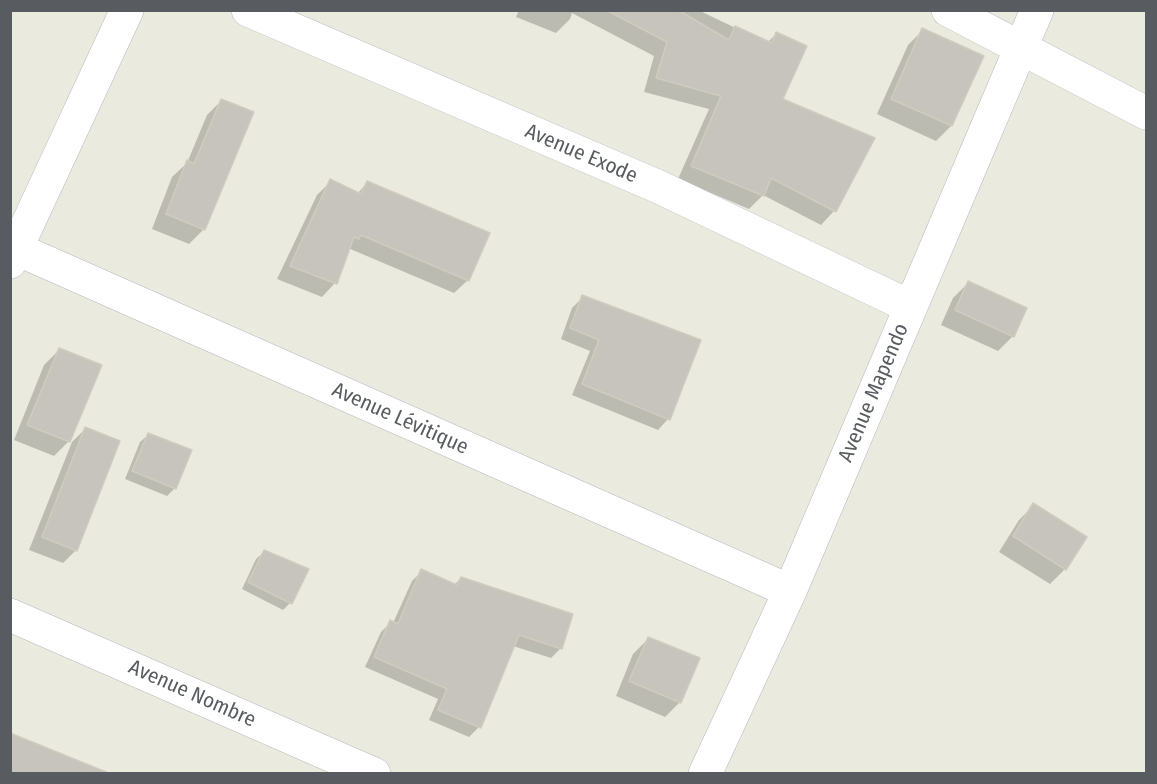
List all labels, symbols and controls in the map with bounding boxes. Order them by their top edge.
street label: Avenue Exode [521,119,641,189]
street label: Avenue Mapendo [833,320,915,466]
street label: Avenue Lévitique [328,378,472,460]
street label: Avenue Nombre [125,655,259,733]

